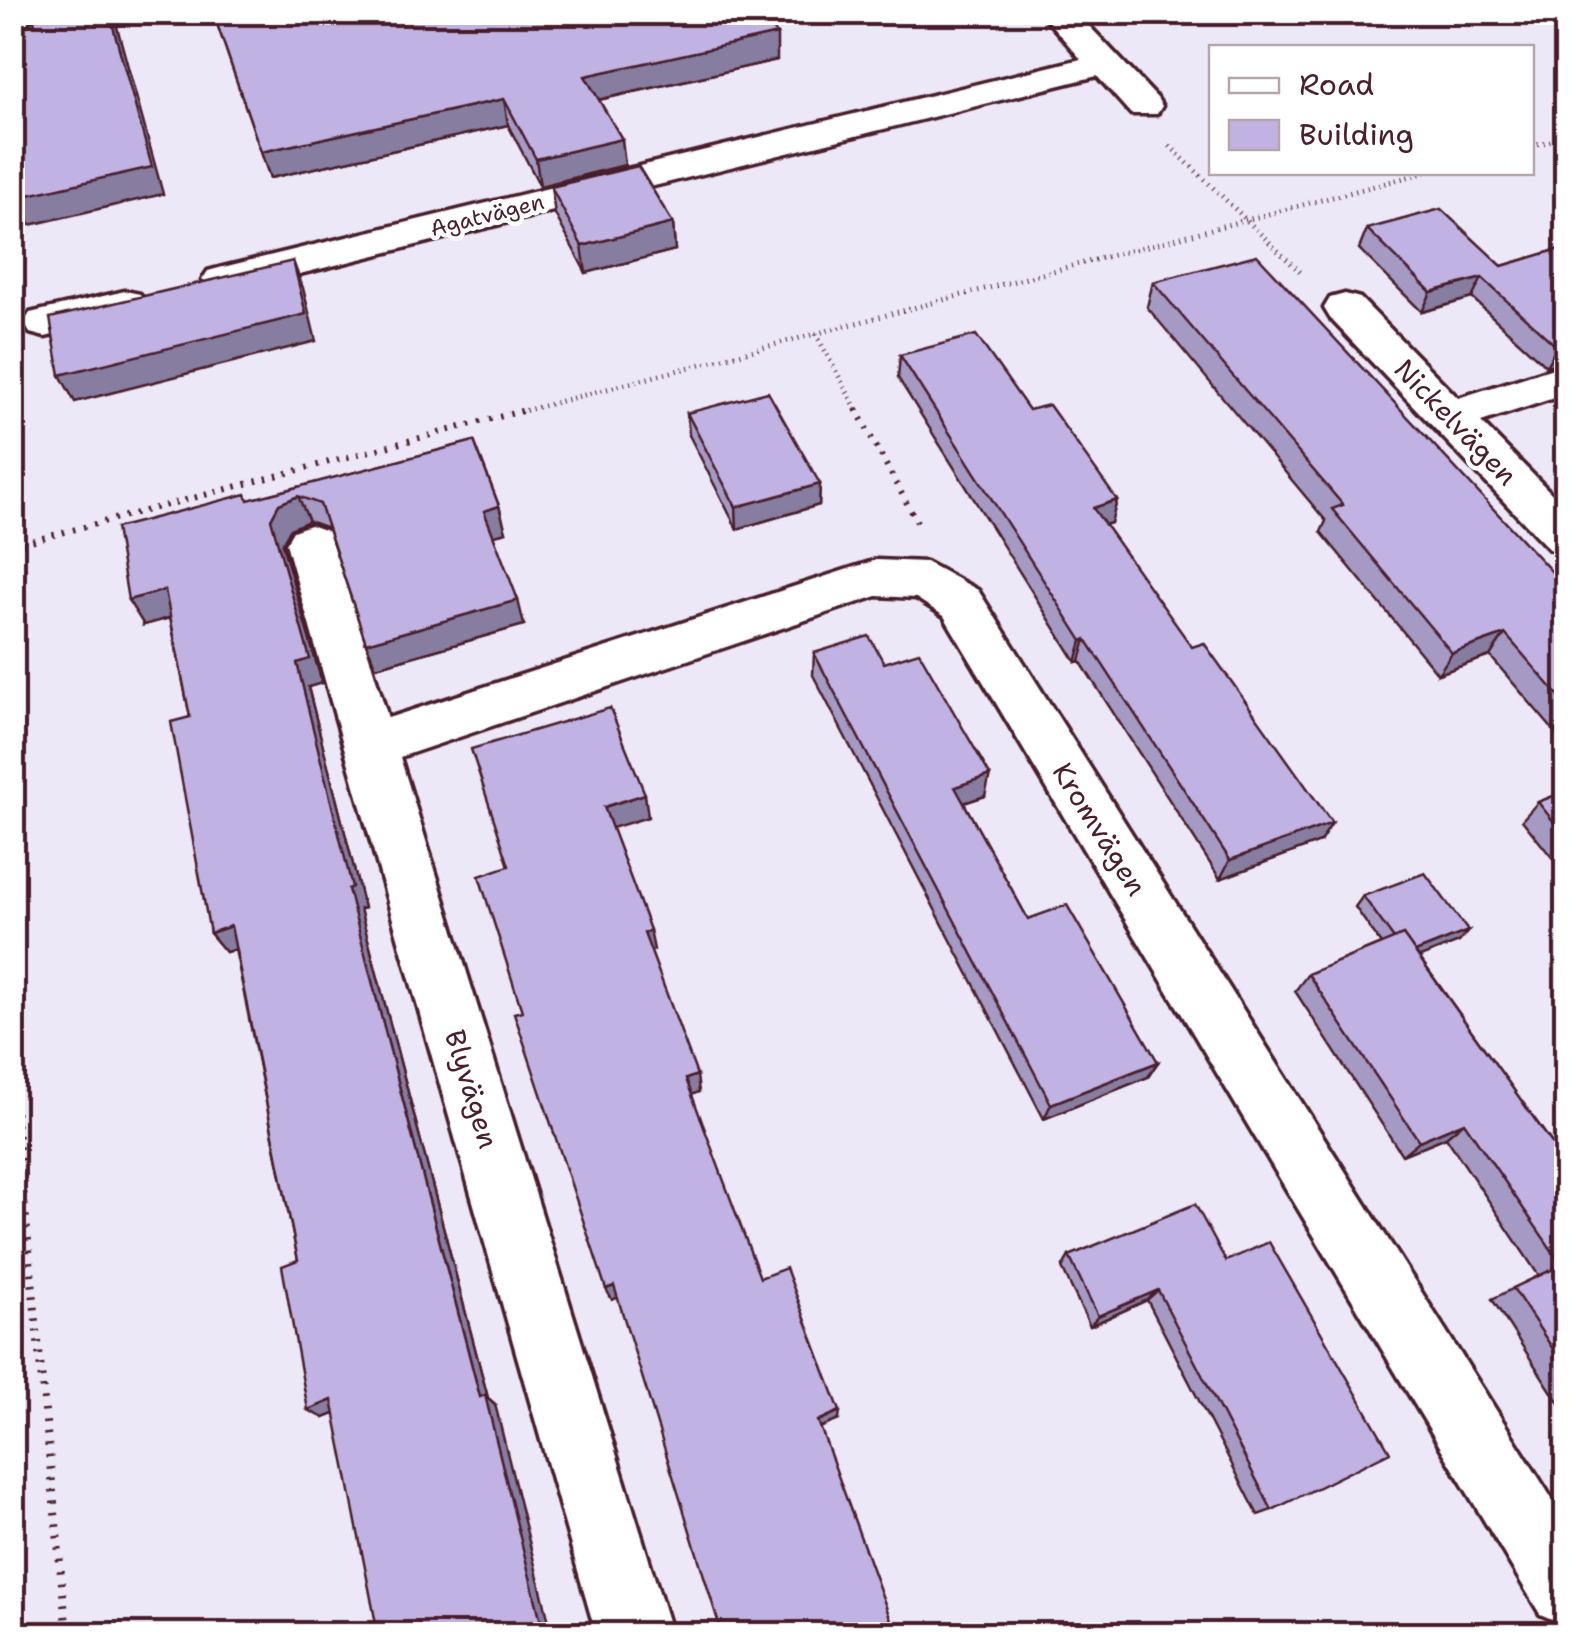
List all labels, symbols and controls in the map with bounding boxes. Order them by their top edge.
legend [1209,45,1534,175]
text: Road [1299,64,1374,105]
text: Building [1299,114,1414,155]
street label: Agatvägen [427,187,547,243]
street label: Nickelvägen [1386,350,1526,494]
street label: Kromvägen [1044,755,1156,903]
street label: Blyvägen [436,1025,508,1153]

